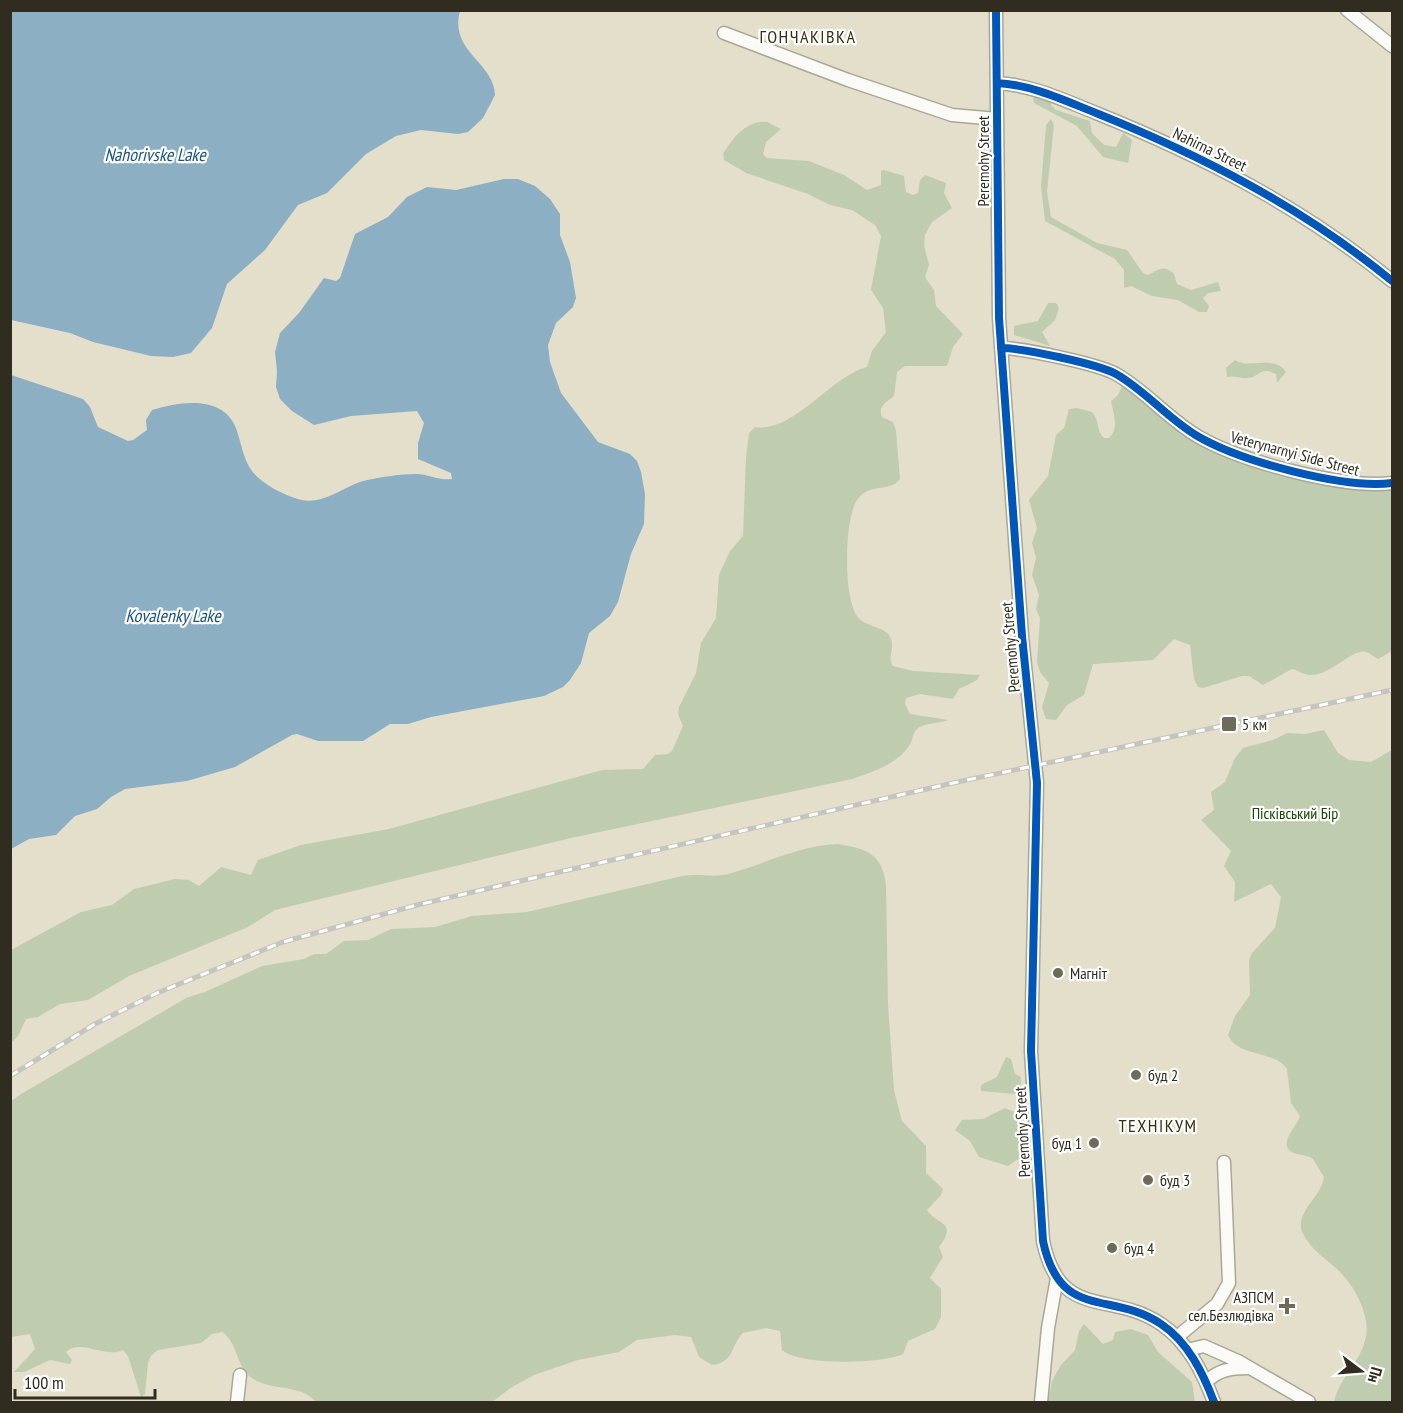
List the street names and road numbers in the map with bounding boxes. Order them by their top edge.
street label: Peremohy Street [973,115,993,206]
street label: Nahirna Street [1170,123,1251,176]
street label: Veterynarnyi Side Street [1227,426,1362,480]
street label: Peremohy Street [996,600,1024,693]
street label: Peremohy Street [1010,1086,1034,1178]

